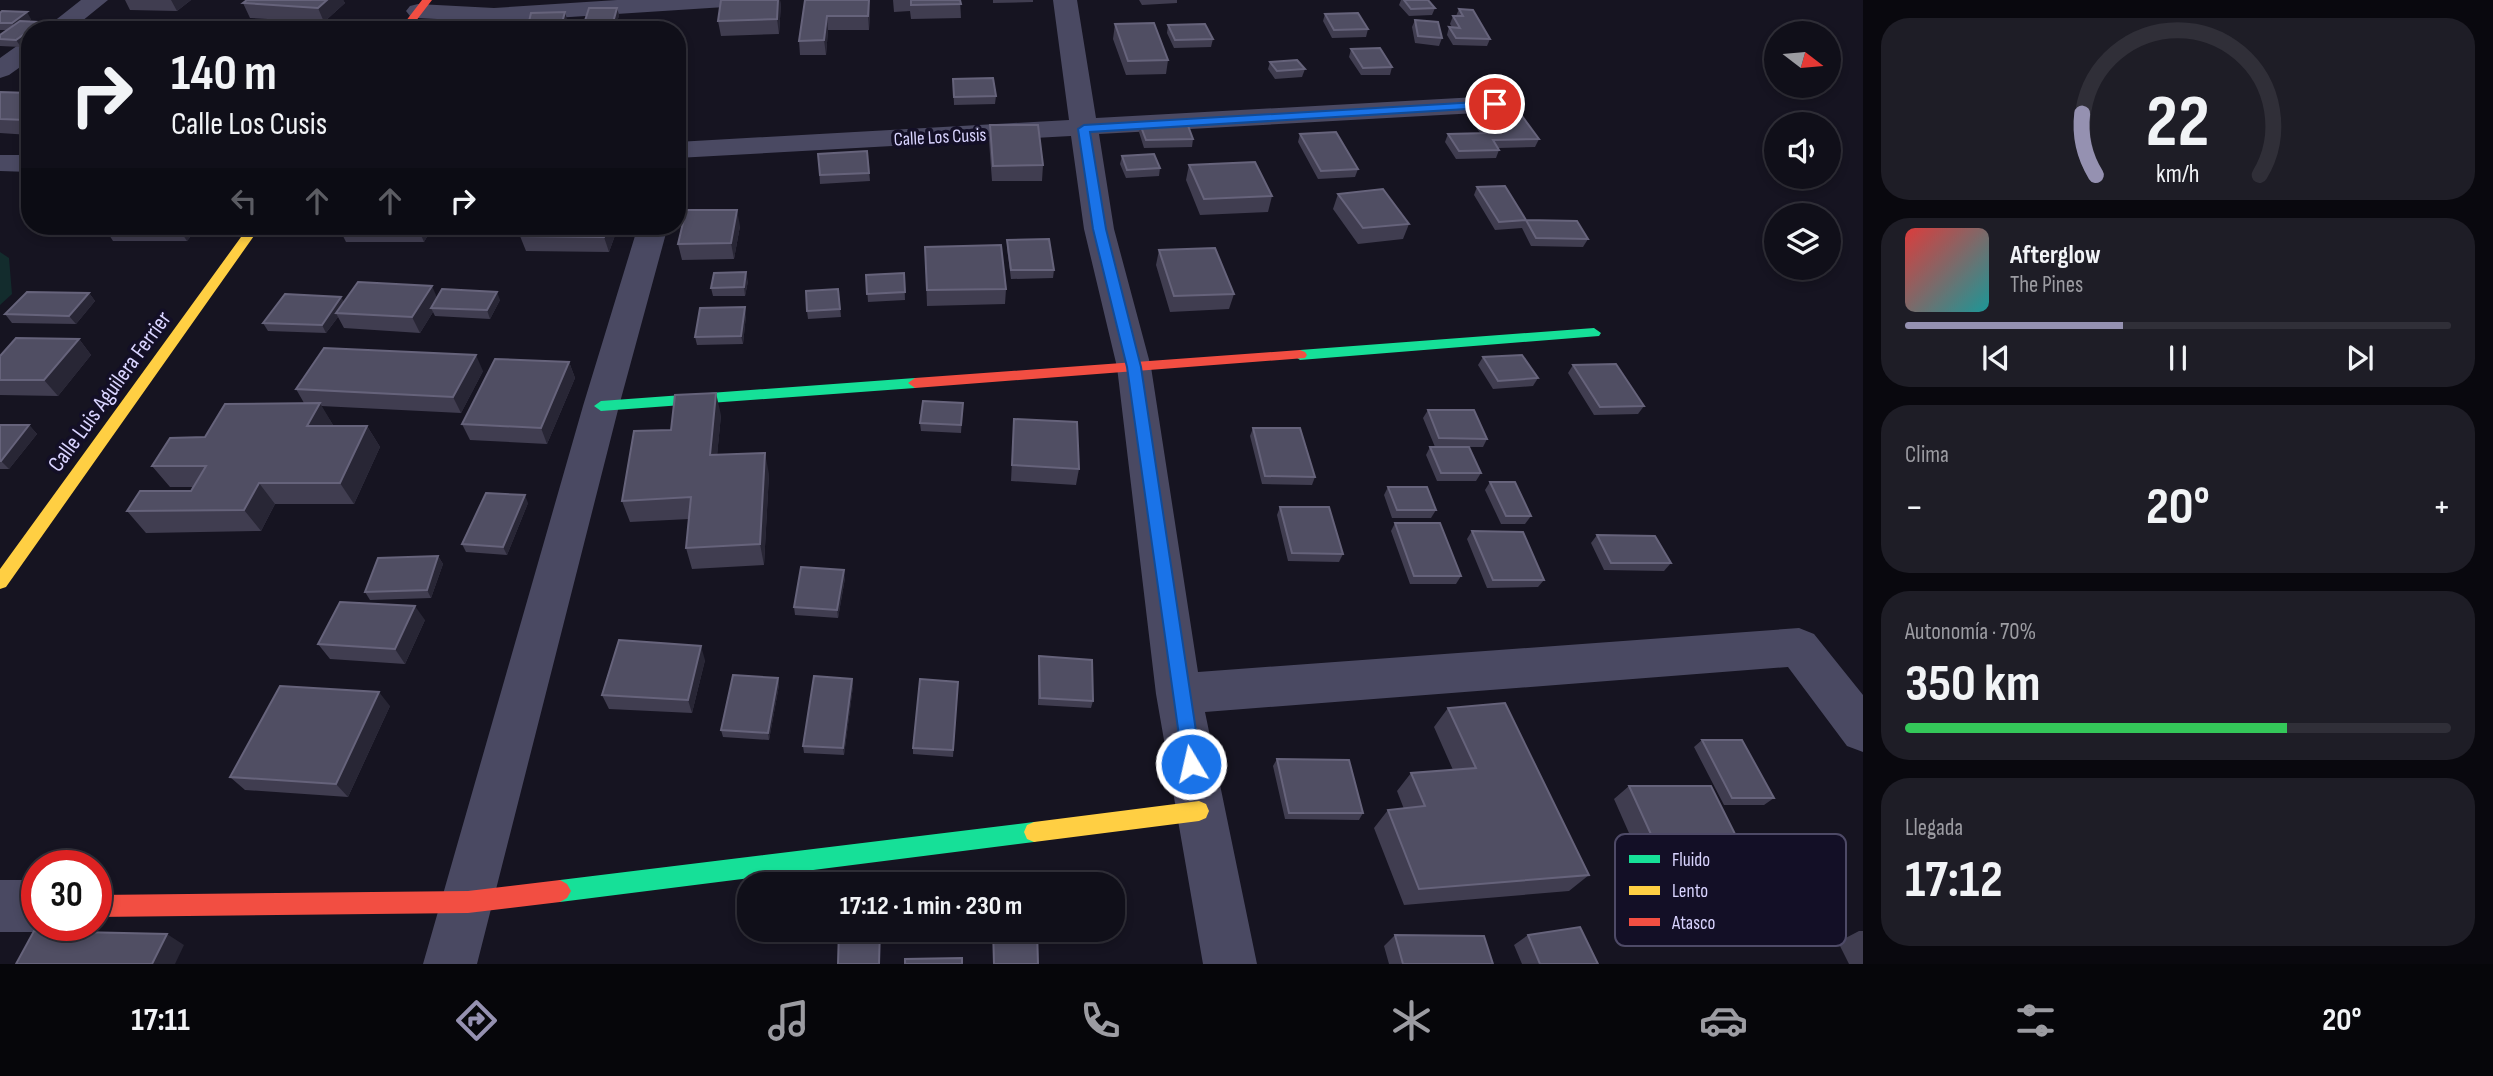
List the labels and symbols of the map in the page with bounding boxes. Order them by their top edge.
north arrow [1764,21,1841,98]
pin [1465,74,1525,134]
street label: Calle Los Cusis [893,124,987,151]
street label: Calle Luis Aguilera Ferrier [42,305,178,477]
position arrow [1154,727,1228,801]
legend [1615,834,1846,946]
text: Fluido [1672,849,1710,872]
speed limit sign: 30 [21,850,112,941]
text: Lento [1672,880,1708,903]
text: Atasco [1671,912,1715,935]

